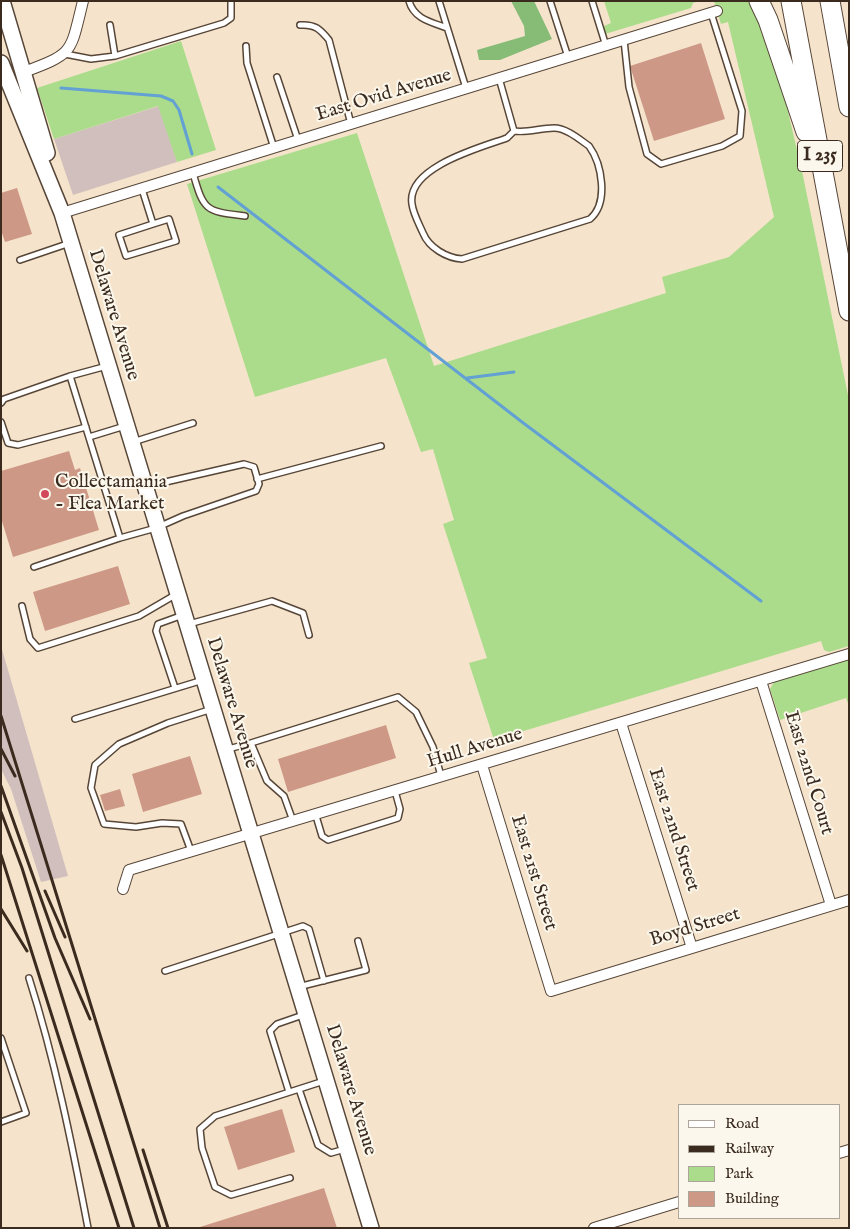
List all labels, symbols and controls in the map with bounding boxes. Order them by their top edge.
street label: East Ovid Avenue [314,65,454,127]
road number: I 235 [798,140,842,172]
street label: Delaware Avenue [82,247,144,383]
place label: Collectamania - Flea Market [55,472,167,516]
marker: Collectamania - Flea Market [39,488,51,500]
street label: Delaware Avenue [200,635,262,771]
street label: East 22nd Court [778,708,838,838]
street label: Hull Avenue [425,724,525,774]
street label: East 22nd Street [642,766,704,894]
street label: East 21st Street [505,813,561,933]
street label: Boyd Street [647,903,743,953]
street label: Delaware Avenue [319,1022,381,1158]
legend [678,1104,840,1219]
text: Road [725,1114,759,1133]
text: Railway [725,1139,774,1158]
text: Park [725,1164,754,1183]
text: Building [725,1189,779,1208]

